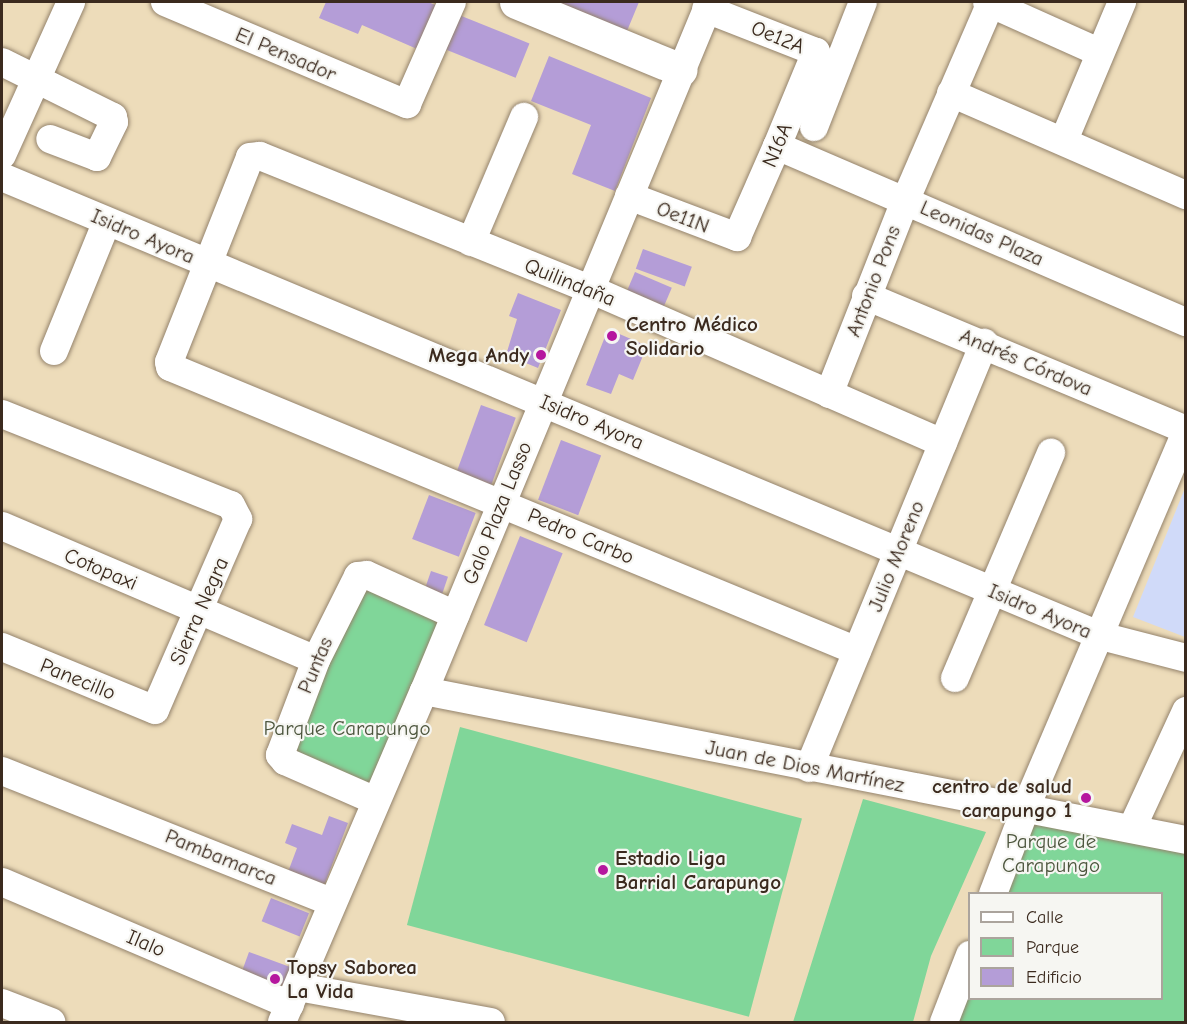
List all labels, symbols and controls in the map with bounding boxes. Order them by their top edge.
street label: Oe12A [748,15,808,59]
street label: El Pensador [232,21,340,87]
street label: N16A [756,119,798,171]
street label: Oe11N [653,195,713,239]
street label: Leonidas Plaza [916,195,1048,271]
street label: Isidro Ayora [87,203,199,269]
street label: Antonio Pons [840,222,906,340]
street label: Quilindaña [521,252,619,312]
place label: Centro Médico Solidario [626,311,758,361]
street label: Andrés Córdova [956,323,1096,401]
marker: Centro Médico Solidario [603,327,621,345]
place label: Mega Andy [429,342,529,368]
marker: Mega Andy [534,348,548,362]
street label: Isidro Ayora [536,389,648,455]
street label: Galo Plaza Lasso [457,438,537,588]
street label: Julio Moreno [862,497,930,615]
street label: Pedro Carbo [524,502,638,570]
street label: Cotopaxi [61,542,141,596]
street label: Sierra Negra [164,553,234,669]
street label: Isidro Ayora [984,578,1096,644]
street label: Puntas [292,633,338,697]
street label: Panecillo [37,653,119,705]
park label: Parque Carapungo [263,715,431,741]
street label: Juan de Dios Martínez [703,734,907,798]
place label: centro de salud carapungo 1 [932,773,1072,823]
marker: centro de salud carapungo 1 [1077,789,1095,807]
street label: Pambamarca [162,823,280,891]
park label: Parque de Carapungo [1002,828,1100,878]
place label: Estadio Liga Barrial Carapungo [615,845,781,895]
marker: Estadio Liga Barrial Carapungo [596,863,610,877]
legend [968,892,1163,1000]
text: Calle [1026,907,1063,928]
street label: Ilalo [123,924,169,962]
text: Parque [1026,937,1079,958]
place label: Topsy Saborea La Vida [287,954,417,1004]
text: Edificio [1026,967,1082,988]
marker: Topsy Saborea La Vida [268,972,282,986]

